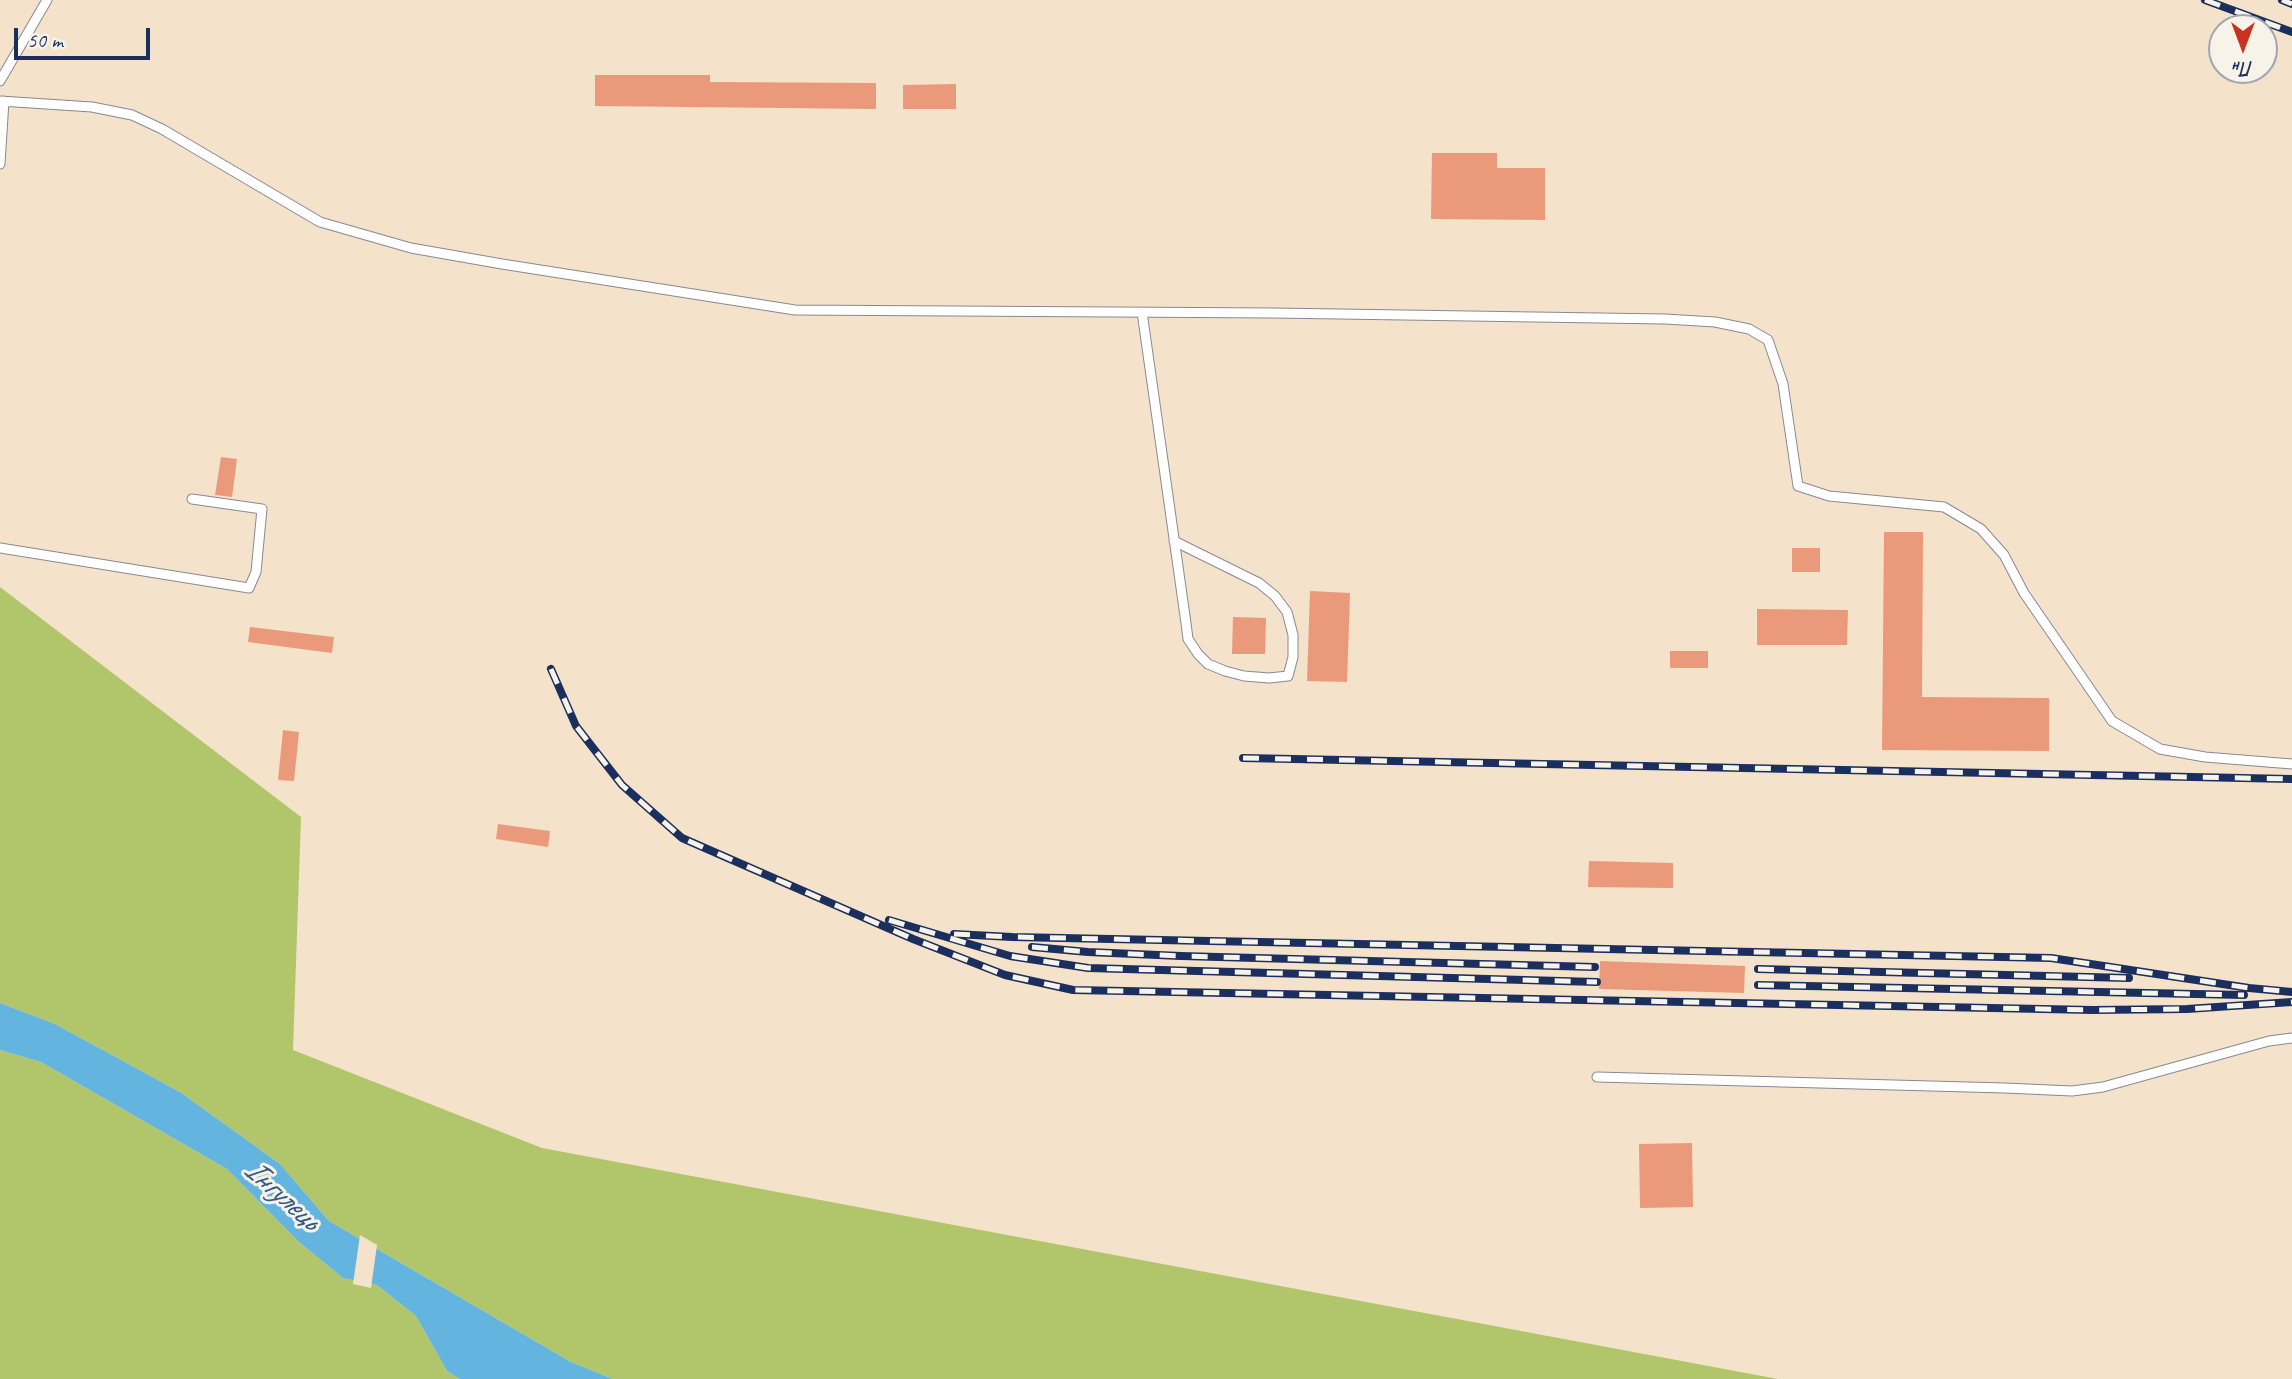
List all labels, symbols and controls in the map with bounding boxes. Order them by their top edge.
scale bar [18,14,154,58]
north arrow [2208,14,2278,84]
text: 50 m [27,27,63,53]
text: Пн [2233,56,2253,80]
water label: Інгулець [235,1151,327,1239]

